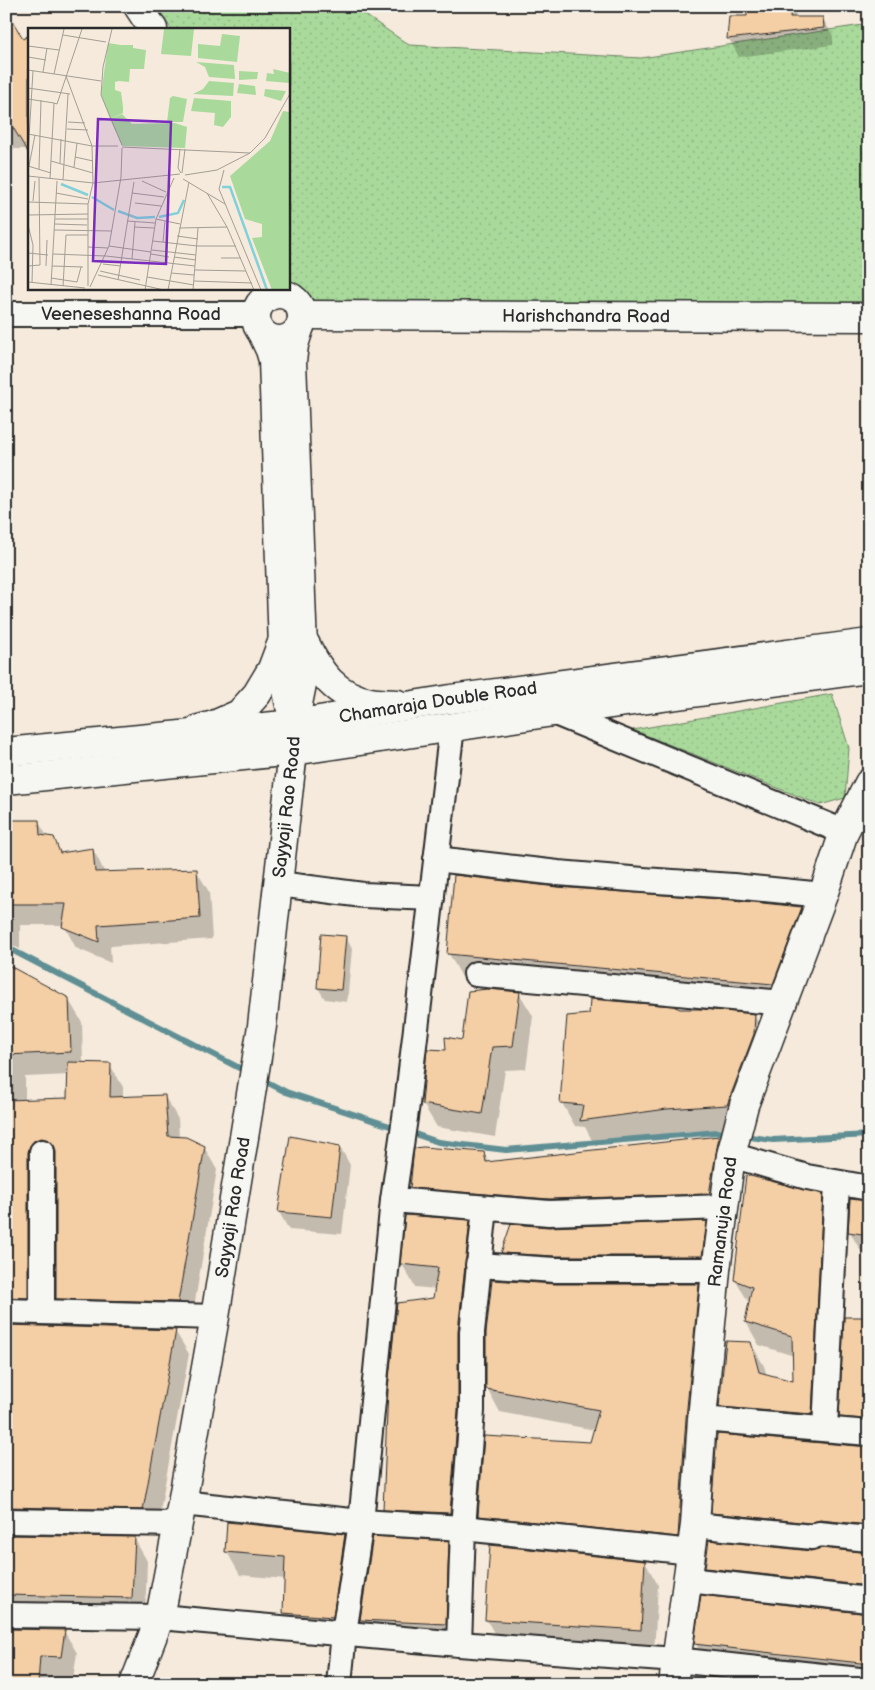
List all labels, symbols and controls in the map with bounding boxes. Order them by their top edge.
inset map [28,28,290,290]
street label: Veeneseshanna Road [41,304,221,325]
street label: Harishchandra Road [502,306,670,327]
street label: Chamaraja Double Road [338,678,538,728]
street label: Sayyaji Rao Road [269,736,305,879]
street label: Sayyaji Rao Road [212,1136,255,1279]
street label: Ramanuja Road [704,1155,742,1288]

